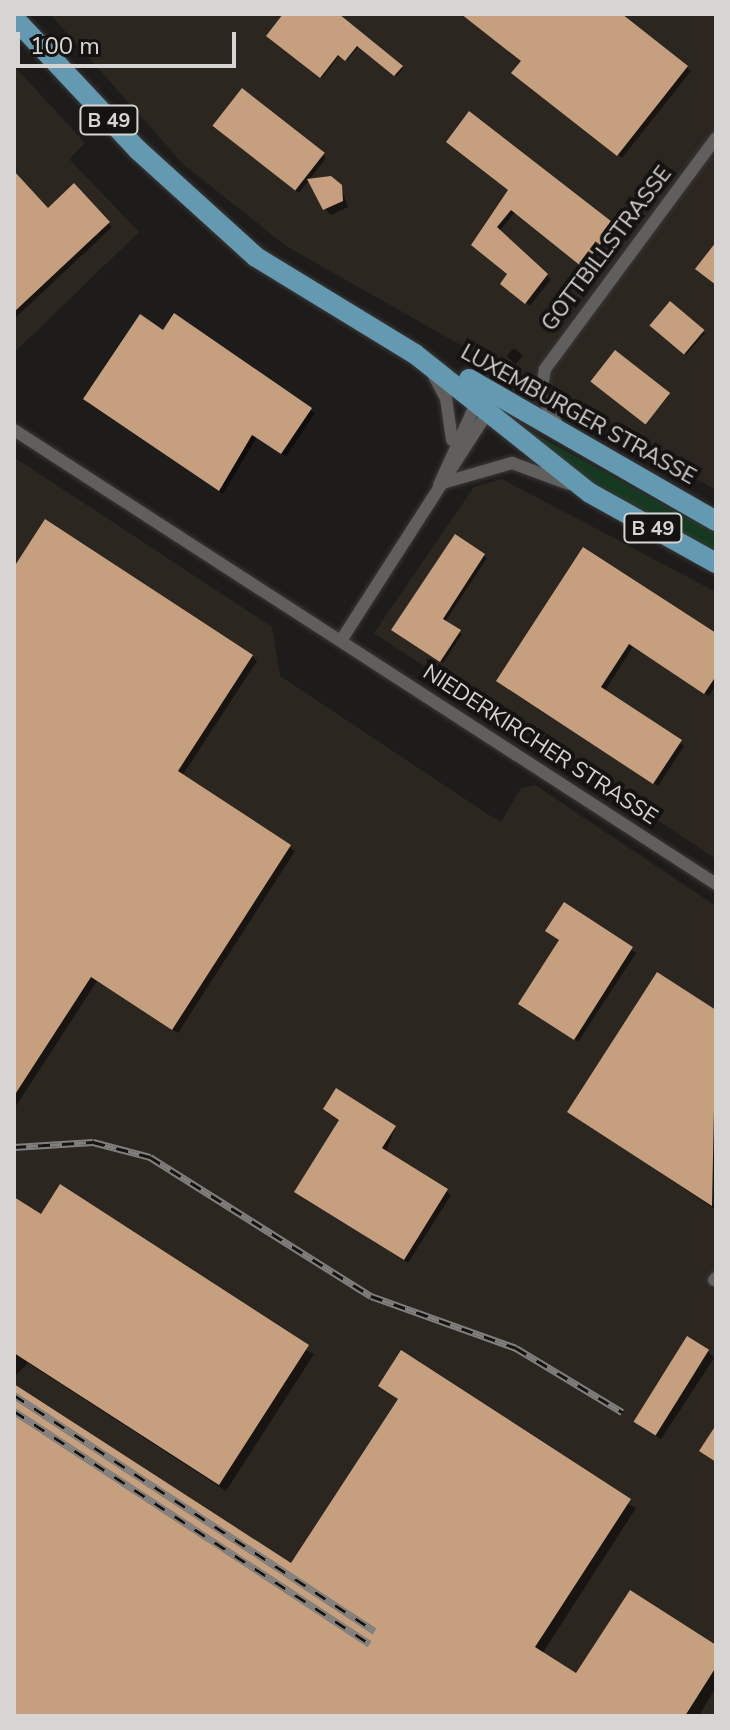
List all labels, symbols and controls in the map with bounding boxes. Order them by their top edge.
scale bar [20,16,240,66]
text: 100 m [30,30,100,62]
road number: B 49 [79,104,139,136]
street label: GOTTBILLSTRASSE [536,161,678,337]
street label: LUXEMBURGER STRASSE [456,339,700,491]
road number: B 49 [623,512,683,544]
street label: NIEDERKIRCHER STRASSE [418,659,662,831]

